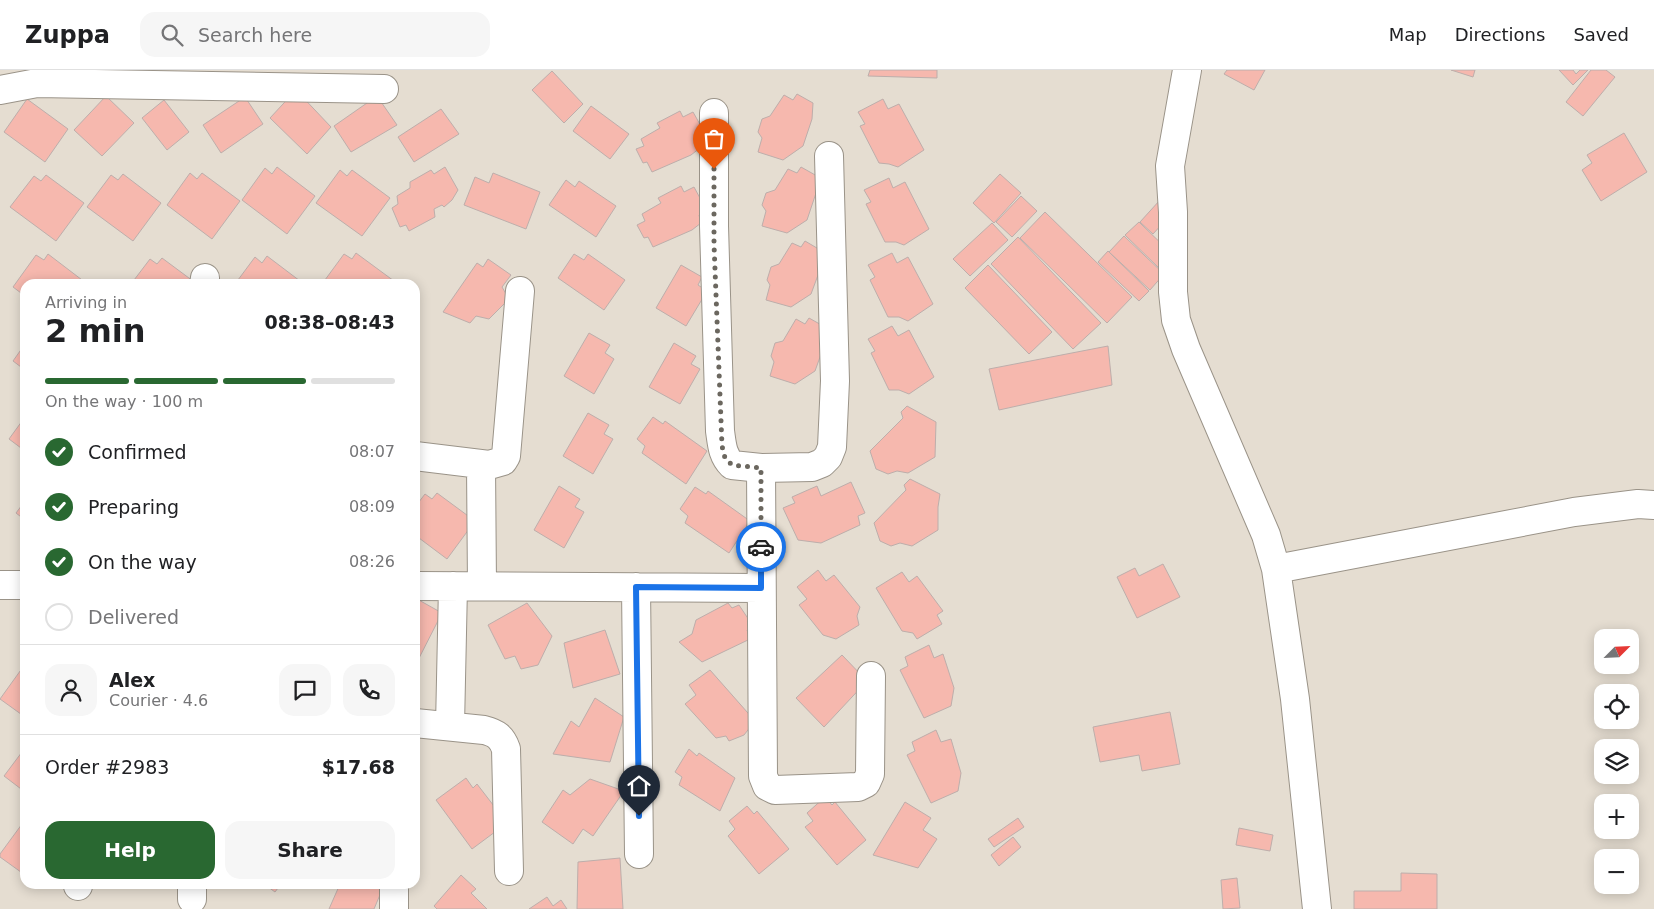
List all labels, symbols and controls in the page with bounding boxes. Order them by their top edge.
search box [140,12,490,57]
text: Zuppa [25,21,110,49]
icon: search [158,21,186,49]
text: Search here [198,24,312,46]
text: Map [1389,24,1427,45]
text: Directions [1455,24,1545,45]
text: Saved [1573,24,1629,45]
pin [693,118,735,169]
icon: bag [700,125,728,153]
text: Arriving in [45,293,127,312]
text: 08:38–08:43 [265,311,395,333]
text: 2 min [45,312,146,350]
text: On the way · 100 m [45,392,203,411]
icon: check [45,438,73,466]
text: Confirmed [88,441,187,463]
text: 08:07 [349,442,395,461]
icon: check [45,493,73,521]
text: Preparing [88,496,179,518]
text: 08:09 [349,497,395,516]
courier [736,522,786,572]
icon: car [747,533,775,561]
icon: check [45,548,73,576]
text: On the way [88,551,197,573]
text: 08:26 [349,552,395,571]
text: Delivered [88,606,179,628]
north arrow [1594,629,1639,674]
map controls [1594,629,1639,894]
button: person [45,664,97,716]
button: chat [279,664,331,716]
button: phone [343,664,395,716]
text: Alex [109,669,155,691]
button: locate [1594,684,1639,729]
text: Courier · 4.6 [109,691,208,710]
button: layers [1594,739,1639,784]
text: Order #2983 [45,756,169,778]
text: $17.68 [322,756,395,778]
pin [618,765,660,816]
icon: home [625,772,653,800]
button: + [1594,794,1639,839]
button: Help [45,821,215,879]
button: Share [225,821,395,879]
button: − [1594,849,1639,894]

